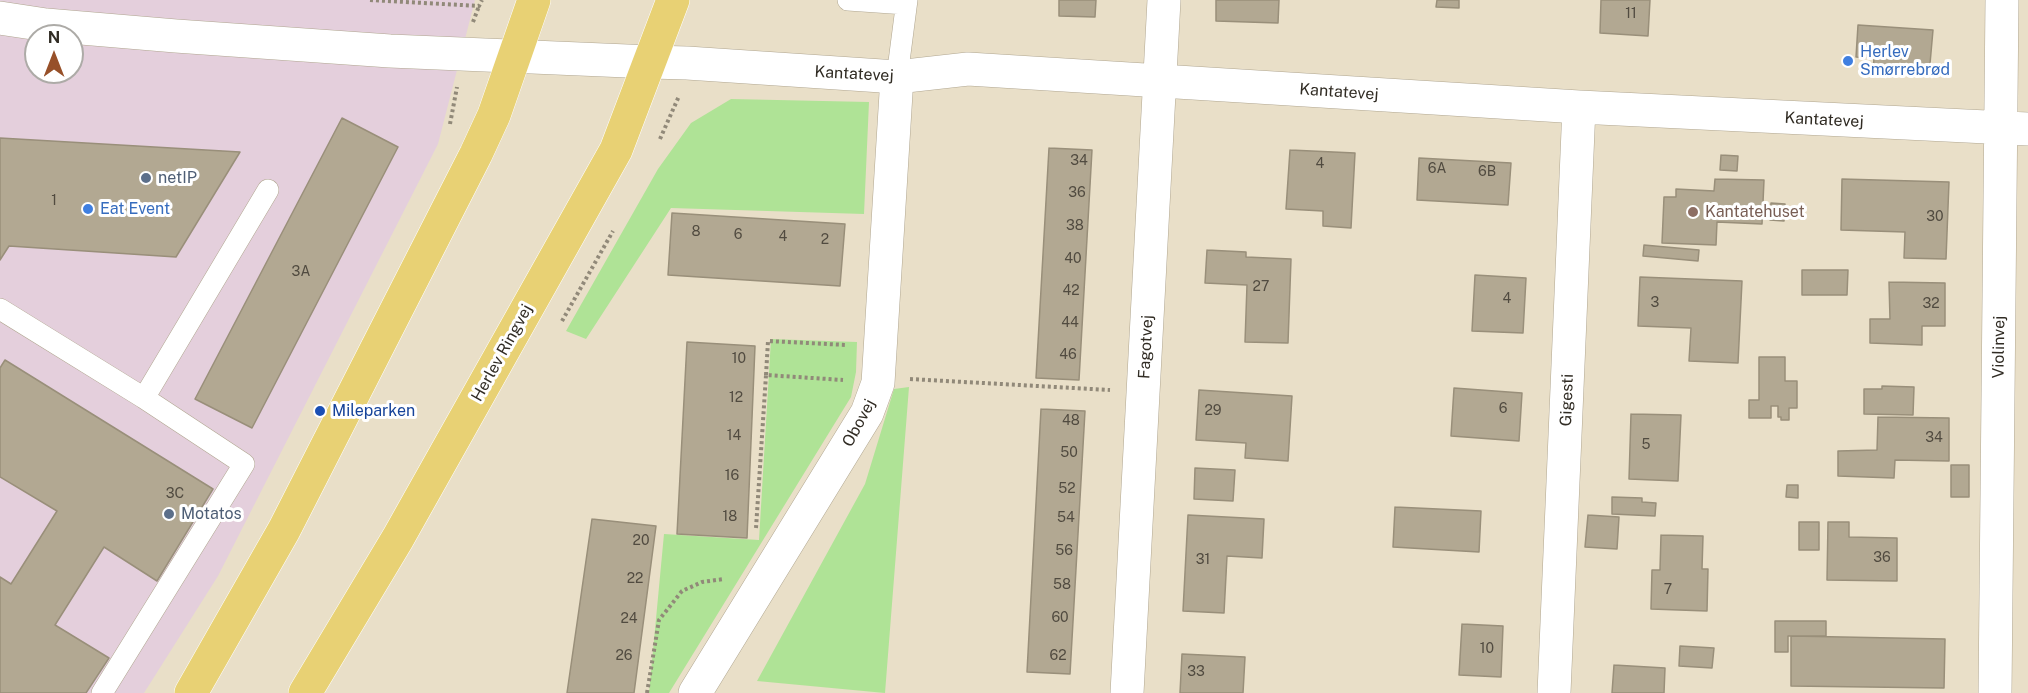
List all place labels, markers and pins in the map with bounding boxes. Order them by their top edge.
place label: Herlev Smørrebrød [1860,42,1950,80]
marker: Herlev Smørrebrød [1841,54,1855,68]
place label: netIP [158,168,197,188]
marker: netIP [139,171,153,185]
place label: Eat Event [100,199,170,219]
marker: Eat Event [81,202,95,216]
place label: Kantatehuset [1705,202,1805,222]
marker: Kantatehuset [1686,205,1700,219]
place label: Mileparken [332,401,415,421]
marker: Mileparken [313,404,327,418]
place label: Motatos [181,504,242,524]
marker: Motatos [162,507,176,521]

